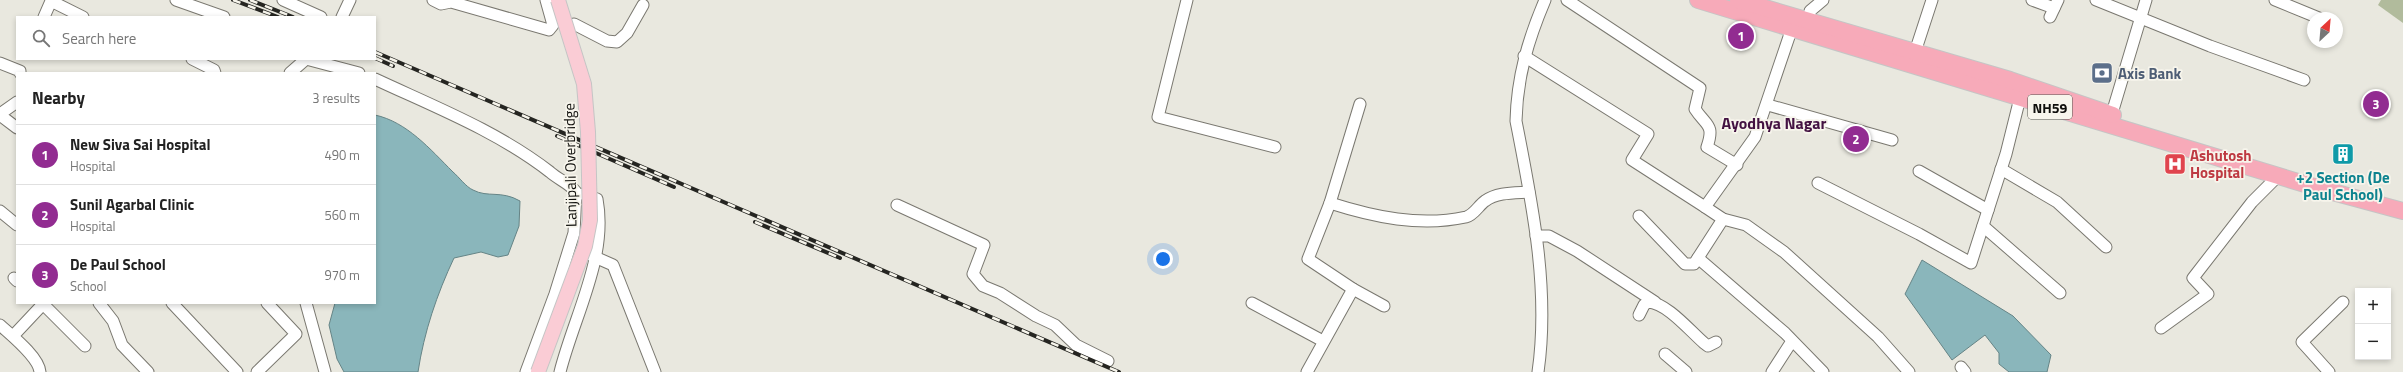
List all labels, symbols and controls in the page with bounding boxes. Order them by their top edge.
north arrow [2307,12,2343,48]
search box [16,16,376,60]
pin: 1 [1728,21,1754,51]
icon: search [30,27,52,49]
text: Search here [62,27,136,50]
bank icon: Axis Bank [2089,60,2115,86]
place label: Axis Bank [2118,62,2181,85]
text: Nearby [32,85,85,111]
text: 3 results [312,88,360,108]
pin: 3 [2363,89,2389,119]
road number: NH59 [2028,95,2072,119]
street label: Lanjipali Overbridge [557,103,583,227]
district label: Ayodhya Nagar [1722,111,1826,135]
pin: 2 [1843,124,1869,154]
text: New Siva Sai Hospital [70,133,211,156]
building icon: +2 Section (De Paul School) [2330,141,2356,167]
place label: Ashutosh Hospital [2190,144,2252,184]
text: 1 [41,145,49,165]
text: 490 m [324,145,360,165]
hospital icon: Ashutosh Hospital [2162,151,2188,177]
text: Hospital [70,156,115,176]
place label: +2 Section (De Paul School) [2296,166,2390,206]
text: Sunil Agarbal Clinic [70,193,194,216]
text: 2 [41,205,49,225]
text: 560 m [324,205,360,225]
text: Hospital [70,216,115,236]
your location [1153,249,1173,269]
text: De Paul School [70,253,166,276]
text: 3 [41,265,49,285]
text: 970 m [324,265,360,285]
text: School [70,276,106,296]
map controls [2355,288,2391,360]
button: + [2355,288,2391,324]
button: − [2355,324,2391,360]

